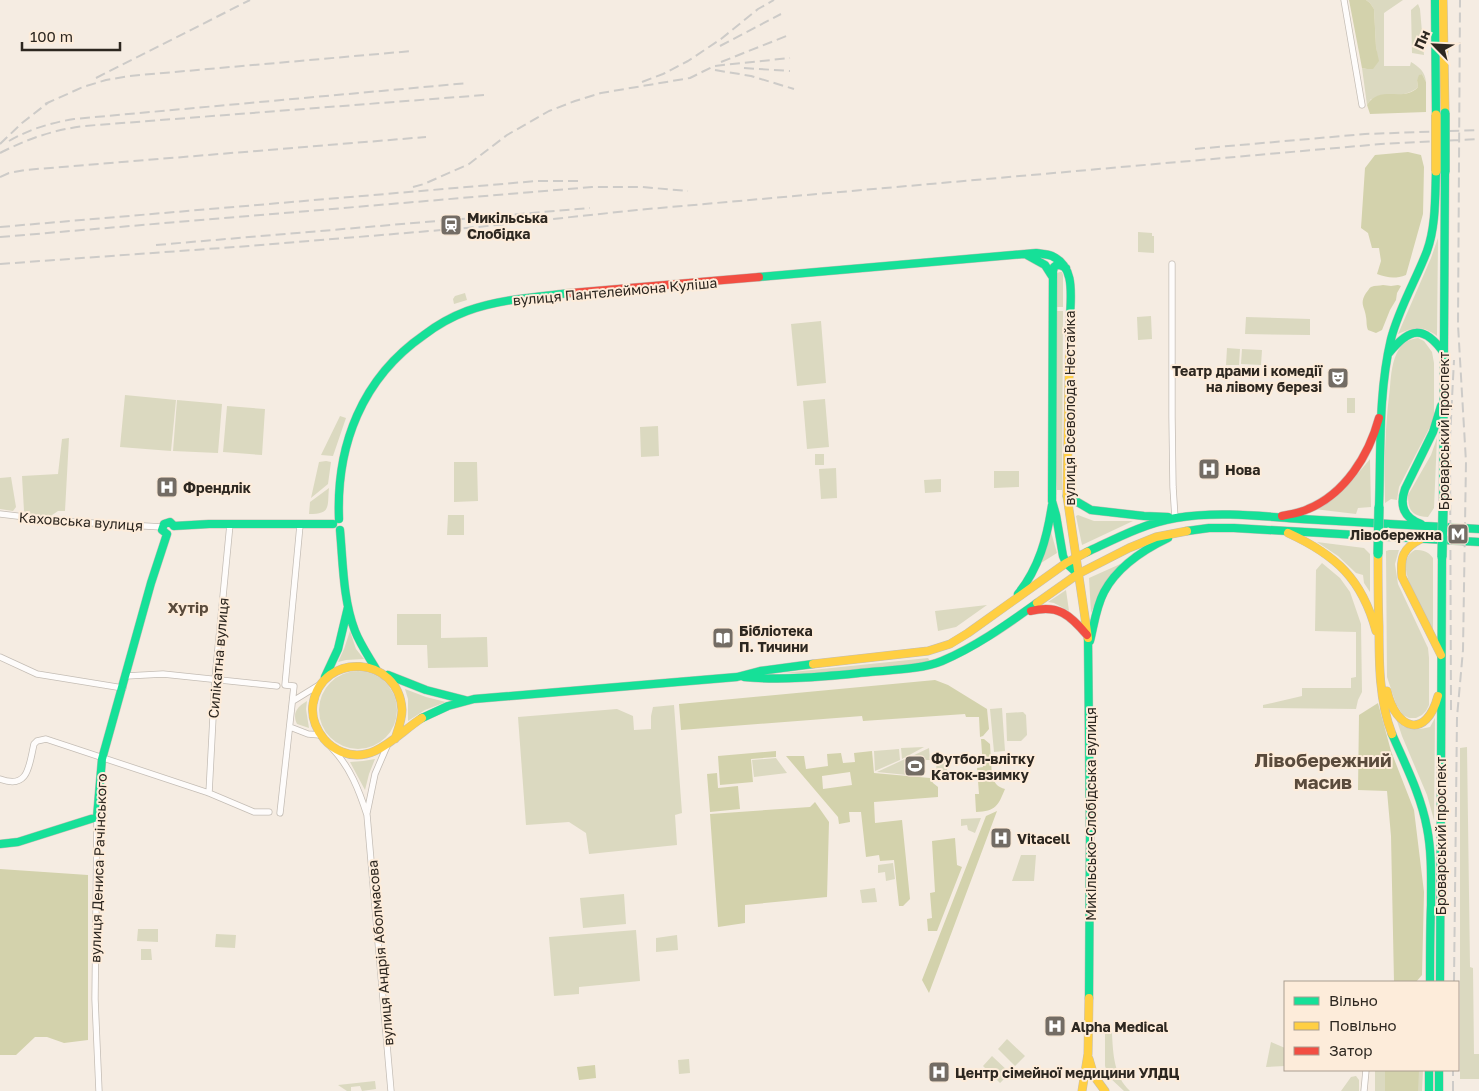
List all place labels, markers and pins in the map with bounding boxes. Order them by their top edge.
place label: Микільська Слобідка [467,209,548,242]
station icon: Микільська Слобідка [439,213,463,237]
place label: Театр драми і комедії на лівому березі [1172,362,1323,395]
theatre icon: Театр драми і комедії на лівому березі [1326,366,1350,390]
hospital icon: Нова [1197,457,1221,481]
place label: Нова [1225,461,1260,478]
hospital icon: Френдлік [155,475,179,499]
place label: Френдлік [183,479,251,496]
metro station icon: Лівобережна [1446,522,1470,546]
place label: Лівобережна [1350,526,1442,543]
place label: Бібліотека П. Тичини [739,622,813,655]
library icon: Бібліотека П. Тичини [711,626,735,650]
place label: Футбол-влітку Каток-взимку [931,750,1035,783]
sports icon: Футбол-влітку Каток-взимку [903,754,927,778]
hospital icon: Vitacell [989,826,1013,850]
place label: Vitacell [1017,830,1070,847]
hospital icon: Alpha Medical [1043,1014,1067,1038]
place label: Alpha Medical [1071,1018,1169,1035]
hospital icon: Центр сімейної медицини УЛДЦ [927,1060,951,1084]
place label: Центр сімейної медицини УЛДЦ [955,1064,1180,1081]

